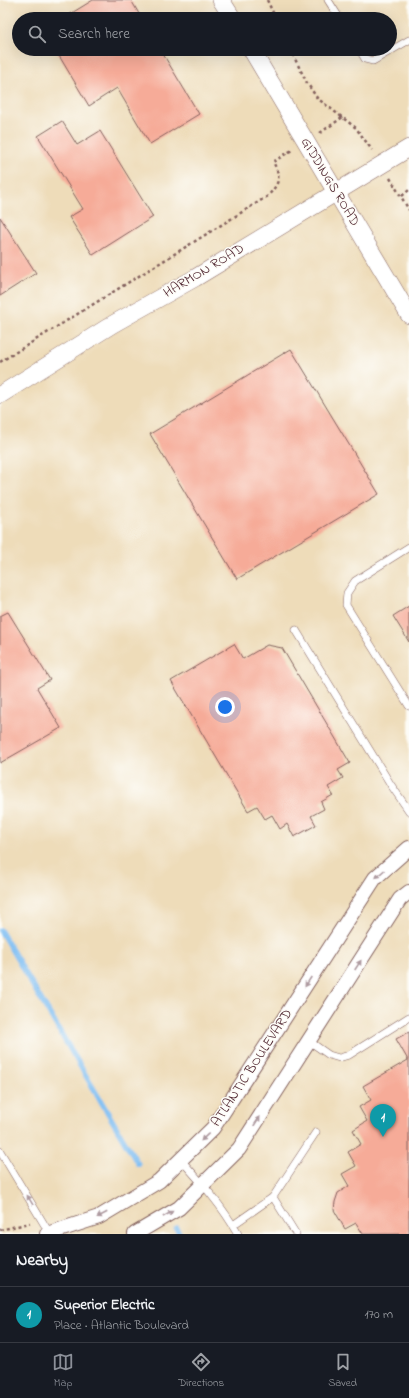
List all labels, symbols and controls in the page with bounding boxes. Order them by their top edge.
search box [12,12,397,56]
icon: search [26,23,48,45]
text: Search here [58,23,130,45]
street label: GIDDINGS ROAD [295,133,365,231]
street label: HARMON ROAD [160,239,248,303]
your location [215,697,235,717]
one-way arrow [375,869,384,878]
one-way arrow [354,960,362,970]
one-way arrow [304,976,311,988]
street label: ATLANTIC BOULEVARD [206,1005,298,1131]
pin: 1 [370,1104,396,1137]
one-way arrow [253,1116,261,1126]
one-way arrow [200,1132,210,1142]
one-way arrow [26,1194,33,1206]
one-way arrow [96,1211,108,1218]
one-way arrow [162,1211,174,1218]
text: Nearby [16,1248,68,1273]
text: Superior Electric [54,1294,155,1316]
text: 1 [27,1305,31,1324]
text: 170 m [365,1305,393,1324]
text: Place · Atlantic Boulevard [54,1316,189,1335]
tab: Map [52,1351,74,1391]
tab: Directions [178,1351,224,1391]
tab: Saved [328,1351,357,1391]

